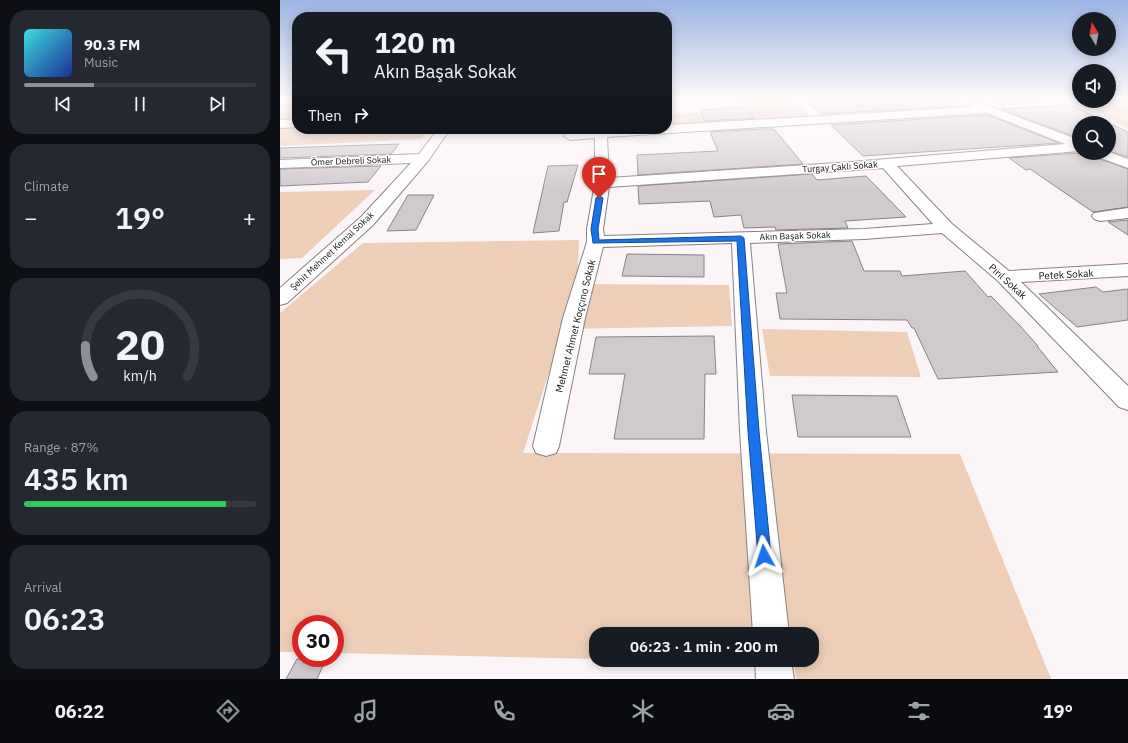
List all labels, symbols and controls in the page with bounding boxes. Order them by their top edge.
north arrow [1072,12,1116,56]
map controls [1072,12,1116,160]
text: 120 m [374,24,456,61]
icon: left [308,28,360,80]
text: 90.3 FM [84,35,140,54]
text: Music [84,54,118,71]
text: Akın Başak Sokak [374,60,517,83]
button: sound [1072,64,1116,108]
icon: previous [52,93,74,115]
icon: pause [129,93,151,115]
icon: next [206,93,228,115]
icon: right [350,104,372,126]
text: Then [308,106,342,125]
button: search [1072,116,1116,160]
street label: Ömer Debreli Sokak [311,154,392,167]
pin [582,157,616,198]
street label: Turgay Çaklı Sokak [802,158,878,175]
icon: arrive [588,163,610,185]
text: Climate [24,178,69,195]
text: 19° [115,198,165,237]
text: − [24,203,37,232]
text: + [243,203,256,232]
street label: Şehit Mehmet Kemal Sokak [288,209,376,292]
street label: Akın Başak Sokak [759,229,831,242]
street label: Mehmet Ahmet Koççıno Sokak [553,258,598,394]
street label: Pırıl Sokak [986,261,1030,302]
street label: Petek Sokak [1038,267,1095,282]
text: 20 [115,317,165,371]
text: km/h [123,366,157,385]
text: Range · 87% [24,439,98,456]
text: 435 km [24,459,129,498]
position arrow [743,535,785,577]
text: Arrival [24,579,62,596]
text: 06:23 [24,599,106,638]
speed limit sign: 30 [292,615,344,667]
text: 06:23 · 1 min · 200 m [630,637,778,656]
icon: directions [214,697,242,725]
icon: music [352,697,380,725]
icon: phone [490,697,518,725]
icon: climate [629,697,657,725]
icon: car [767,697,795,725]
icon: filters [905,697,933,725]
text: 06:22 [55,700,104,723]
text: 19° [1043,700,1073,723]

